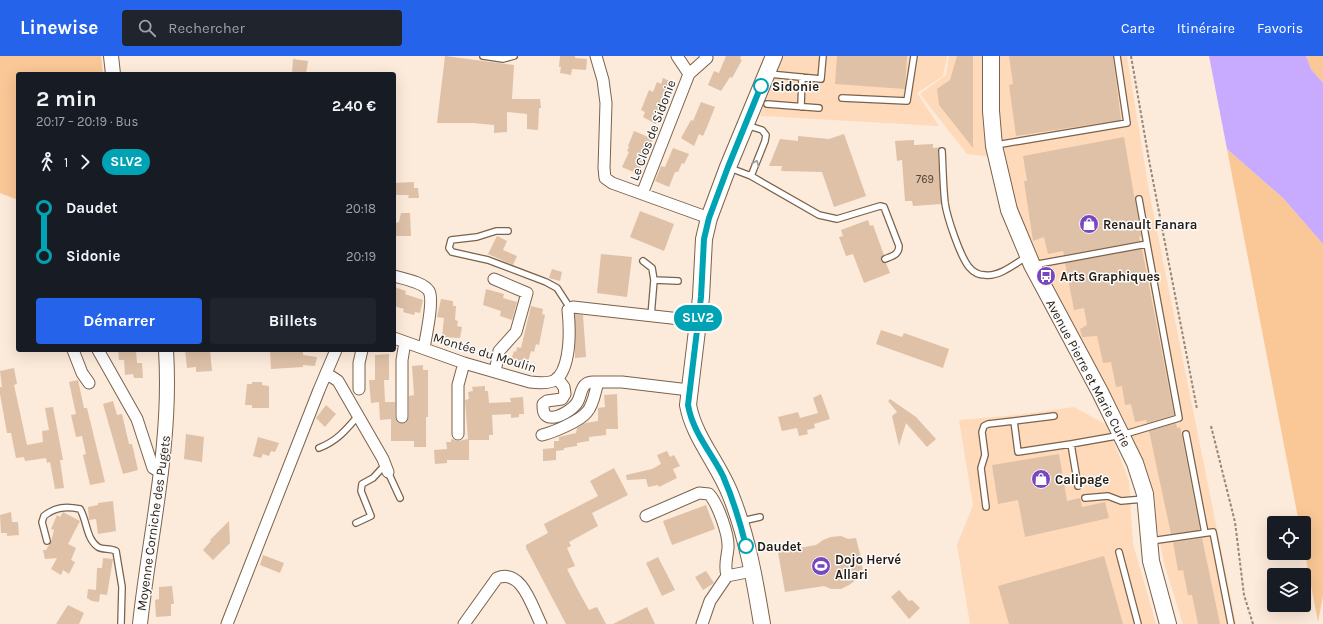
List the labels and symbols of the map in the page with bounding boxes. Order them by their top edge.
street label: Le Clos de Sidonie [626,77,679,183]
marker: Sidonie [753,78,769,94]
place label: Sidonie [772,79,819,94]
one-way arrow [752,159,760,166]
house number: 769 [916,173,934,186]
shop icon: Renault Fanara [1078,213,1100,235]
place label: Renault Fanara [1103,217,1197,232]
bus stop icon: Arts Graphiques [1035,265,1057,287]
place label: Arts Graphiques [1060,269,1160,285]
street label: Avenue Pierre et Marie Curie [1043,297,1134,450]
line badge: SLV2 [670,305,726,331]
street label: Montée du Moulin [431,330,538,375]
street label: Moyenne Corniche des Pugets [134,434,173,612]
shop icon: Calipage [1030,468,1052,490]
place label: Calipage [1055,472,1109,487]
marker: Daudet [738,538,754,554]
place label: Daudet [757,539,802,554]
place label: Dojo Hervé Allari [835,552,901,582]
sports icon: Dojo Hervé Allari [810,555,832,577]

